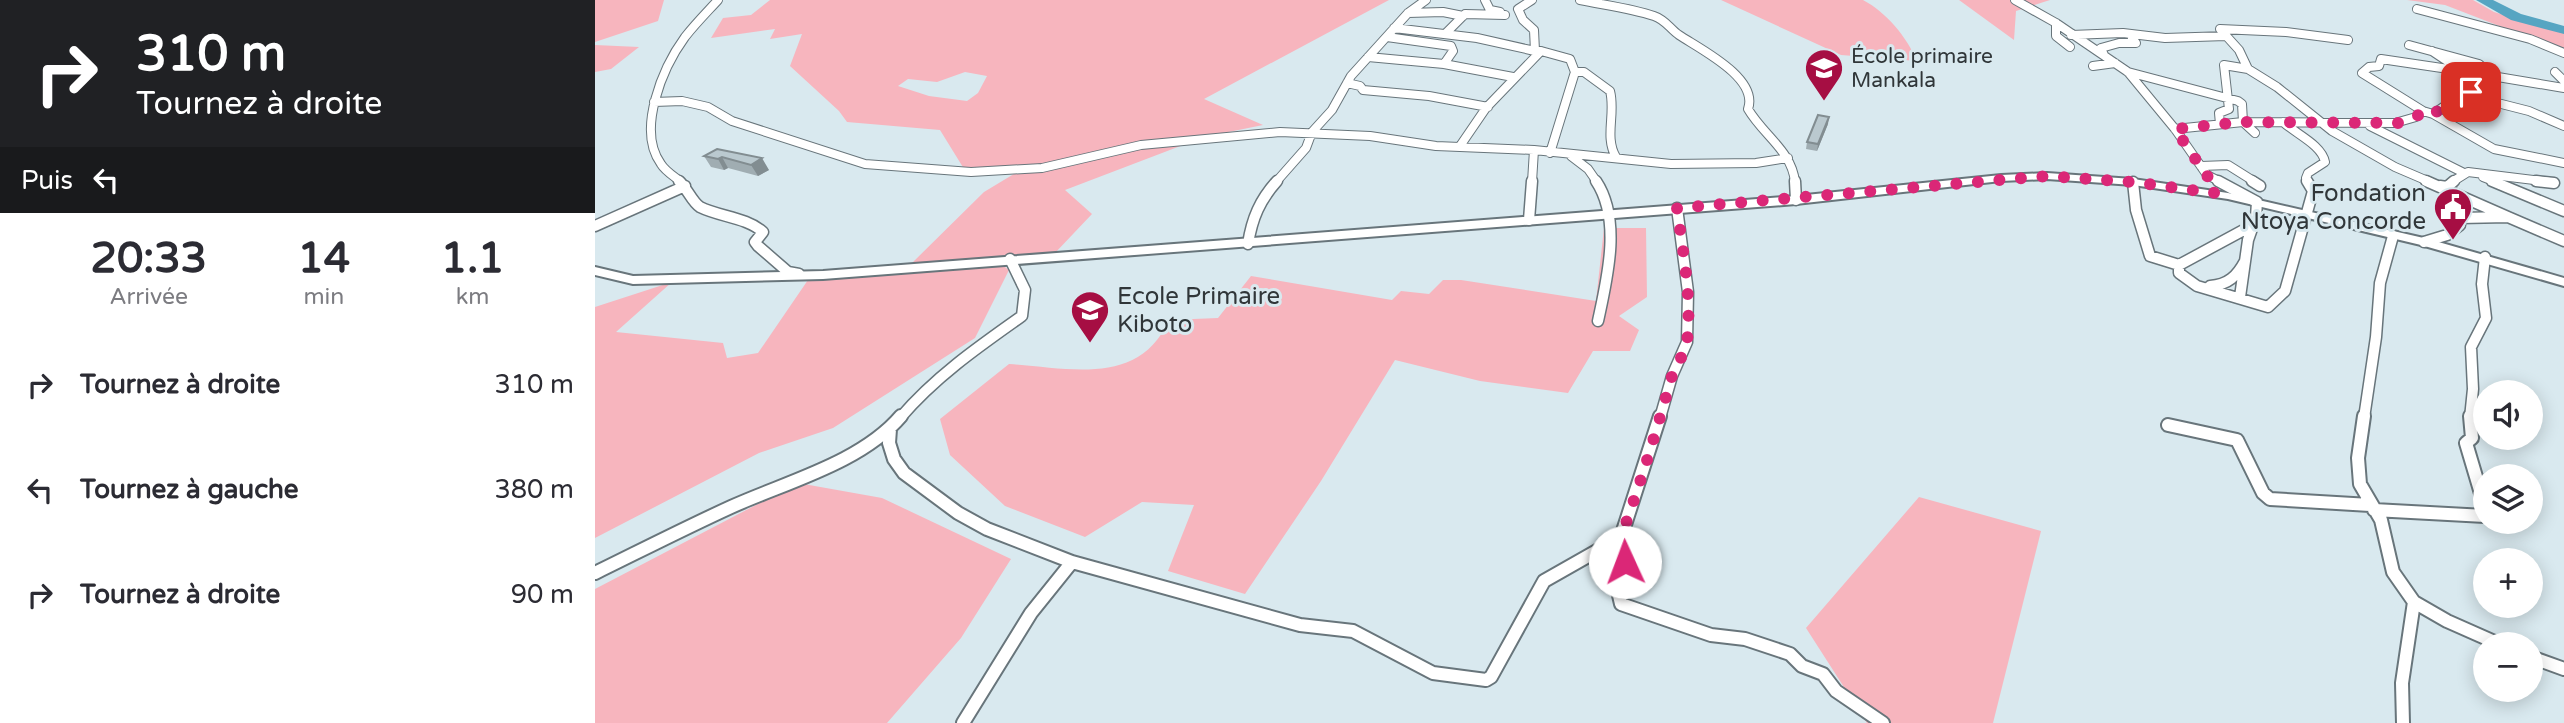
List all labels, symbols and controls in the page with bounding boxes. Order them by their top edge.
text: 310 m [136,25,286,84]
icon: right [21,28,112,119]
place label: École primaire Mankala [1851,44,1993,93]
school or university icon: École primaire Mankala [1803,47,1845,102]
pin [2441,62,2501,122]
icon: arrive [2452,73,2490,111]
text: Tournez à droite [136,85,382,123]
icon: left [87,161,125,199]
text: Puis [21,165,73,196]
place label: Fondation Ntoya Concorde [2241,179,2426,236]
public building icon: Fondation Ntoya Concorde [2432,186,2474,241]
text: 20:33 [91,233,207,284]
text: 14 [297,233,350,284]
text: 1.1 [441,233,504,284]
place label: Ecole Primaire Kiboto [1117,282,1280,339]
text: Arrivée [110,283,188,311]
text: min [303,283,344,311]
text: km [456,283,489,311]
school or university icon: Ecole Primaire Kiboto [1069,289,1111,344]
icon: right [21,366,59,404]
text: Tournez à droite [80,369,280,400]
text: 310 m [494,369,574,400]
map controls [2473,380,2543,702]
button: sound [2473,380,2543,450]
button: layers [2473,464,2543,534]
icon: left [21,471,59,509]
text: Tournez à gauche [80,474,299,505]
text: 380 m [494,474,574,505]
position arrow [1588,525,1662,599]
button: + [2473,548,2543,618]
icon: right [21,576,59,614]
text: Tournez à droite [80,579,280,610]
text: 90 m [511,579,574,610]
button: − [2473,632,2543,702]

